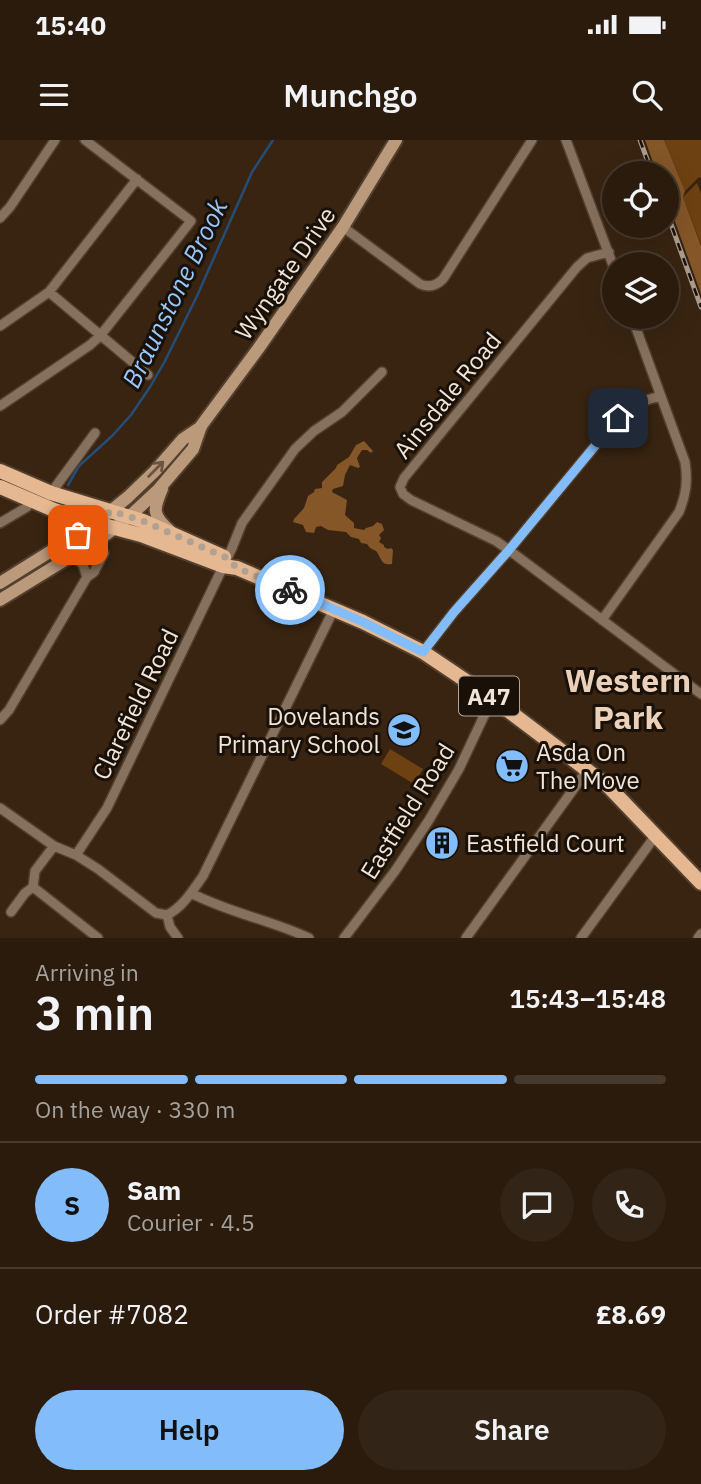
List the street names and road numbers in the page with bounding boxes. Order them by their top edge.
street label: Wyngate Drive [227,200,343,346]
street label: Ainsdale Road [386,325,508,465]
street label: Clarefield Road [85,623,185,785]
road number: A47 [459,676,519,716]
street label: Eastfield Road [352,737,462,885]

